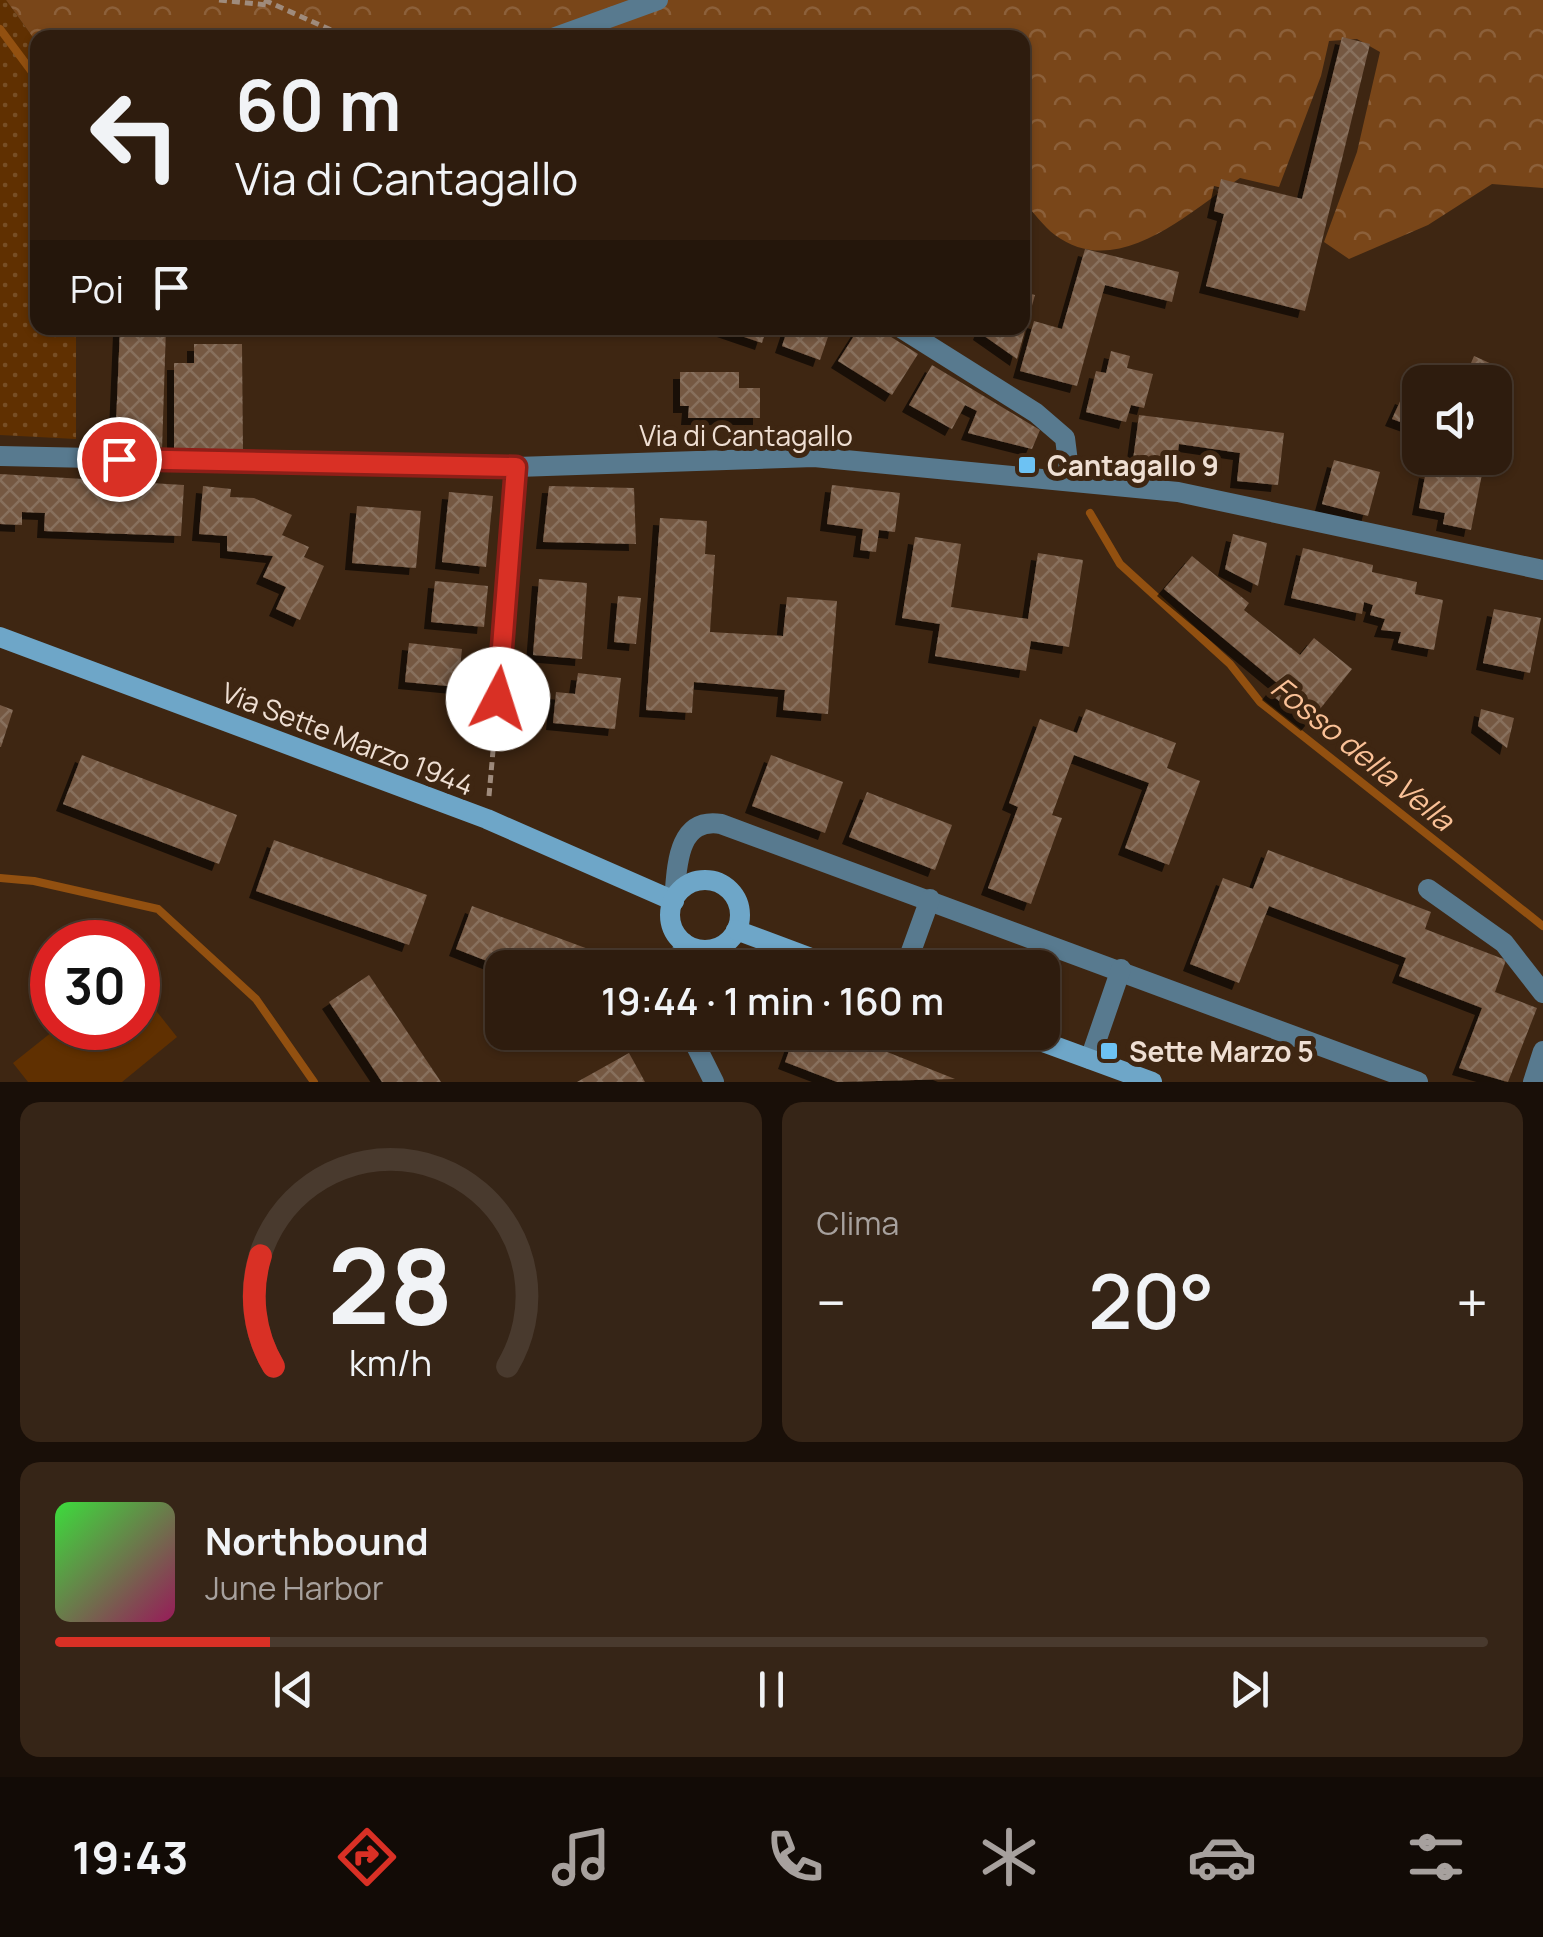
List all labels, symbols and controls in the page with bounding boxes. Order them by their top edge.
text: 60 m [235,56,402,152]
icon: left [70,70,200,200]
text: Via di Cantagallo [235,147,578,209]
icon: arrive [144,260,199,315]
text: Poi [70,262,124,314]
map controls [1402,365,1512,475]
button: sound [1402,365,1512,475]
street label: Via di Cantagallo [639,416,853,454]
pin [77,417,162,502]
icon: arrive [92,432,147,487]
place label: Cantagallo 9 [1047,446,1219,484]
marker: Cantagallo 9 [1016,454,1038,476]
position arrow [446,647,550,751]
water label: Fosso della Vella [1263,667,1464,840]
street label: Via Sette Marzo 1944 [217,672,479,804]
speed limit sign: 30 [30,920,160,1050]
text: 19:44 · 1 min · 160 m [601,974,944,1026]
place label: Sette Marzo 5 [1129,1032,1314,1070]
marker: Sette Marzo 5 [1098,1040,1120,1062]
text: Clima [817,1201,899,1245]
text: 28 [328,1213,454,1355]
text: 20° [1088,1249,1214,1352]
text: − [817,1264,846,1340]
text: + [1456,1264,1488,1340]
text: km/h [349,1338,432,1387]
text: Northbound [205,1514,429,1566]
text: June Harbor [205,1566,383,1610]
icon: previous [266,1662,321,1717]
icon: pause [744,1662,799,1717]
icon: next [1222,1662,1277,1717]
icon: directions [332,1822,402,1892]
icon: music [546,1822,616,1892]
icon: phone [760,1822,830,1892]
icon: climate [974,1822,1044,1892]
icon: car [1187,1822,1257,1892]
icon: filters [1401,1822,1471,1892]
text: 19:43 [72,1826,189,1888]

